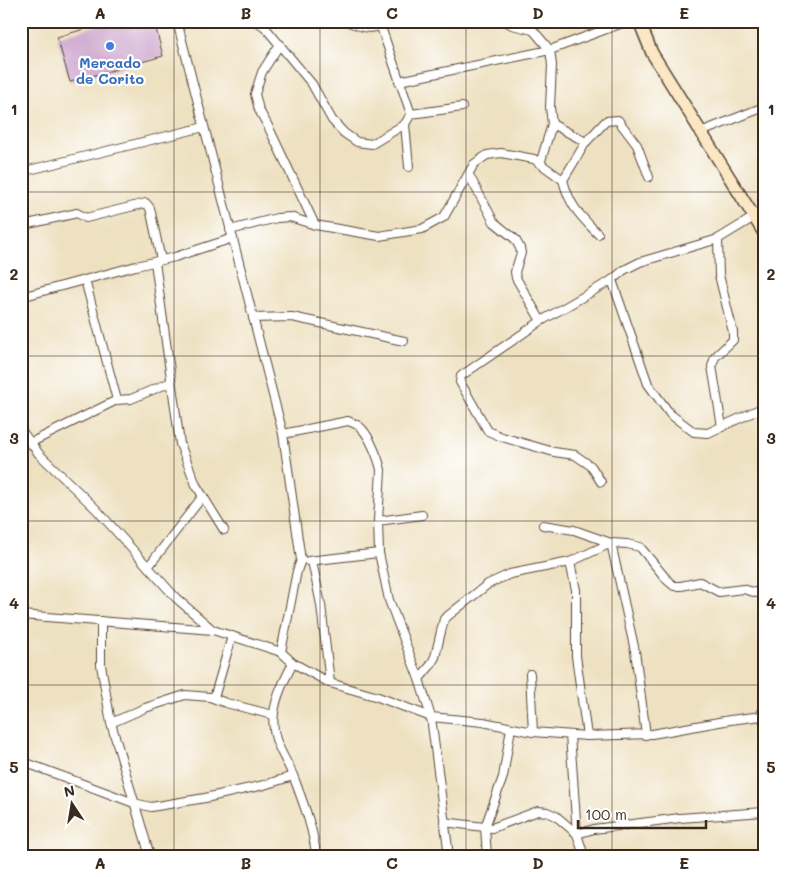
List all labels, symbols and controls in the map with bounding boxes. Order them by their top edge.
text: A [94,2,106,23]
text: B [241,2,251,23]
text: C [386,2,398,23]
text: D [532,2,544,23]
text: E [679,2,689,23]
marker: Mercado de Corito [104,40,116,52]
place label: Mercado de Corito [76,53,144,88]
text: 1 [10,98,18,119]
text: 1 [767,98,775,119]
text: 2 [10,263,19,284]
text: 2 [767,263,776,284]
text: 3 [9,427,19,448]
text: 3 [766,427,776,448]
text: 4 [9,592,19,613]
text: 4 [766,592,776,613]
text: 5 [9,756,19,777]
text: 5 [766,756,776,777]
north arrow [48,780,98,830]
text: N [62,780,76,801]
scale bar [578,797,705,829]
text: 100 m [585,804,627,824]
text: A [94,852,106,873]
text: B [241,852,251,873]
text: C [386,852,398,873]
text: D [532,852,544,873]
text: E [679,852,689,873]

